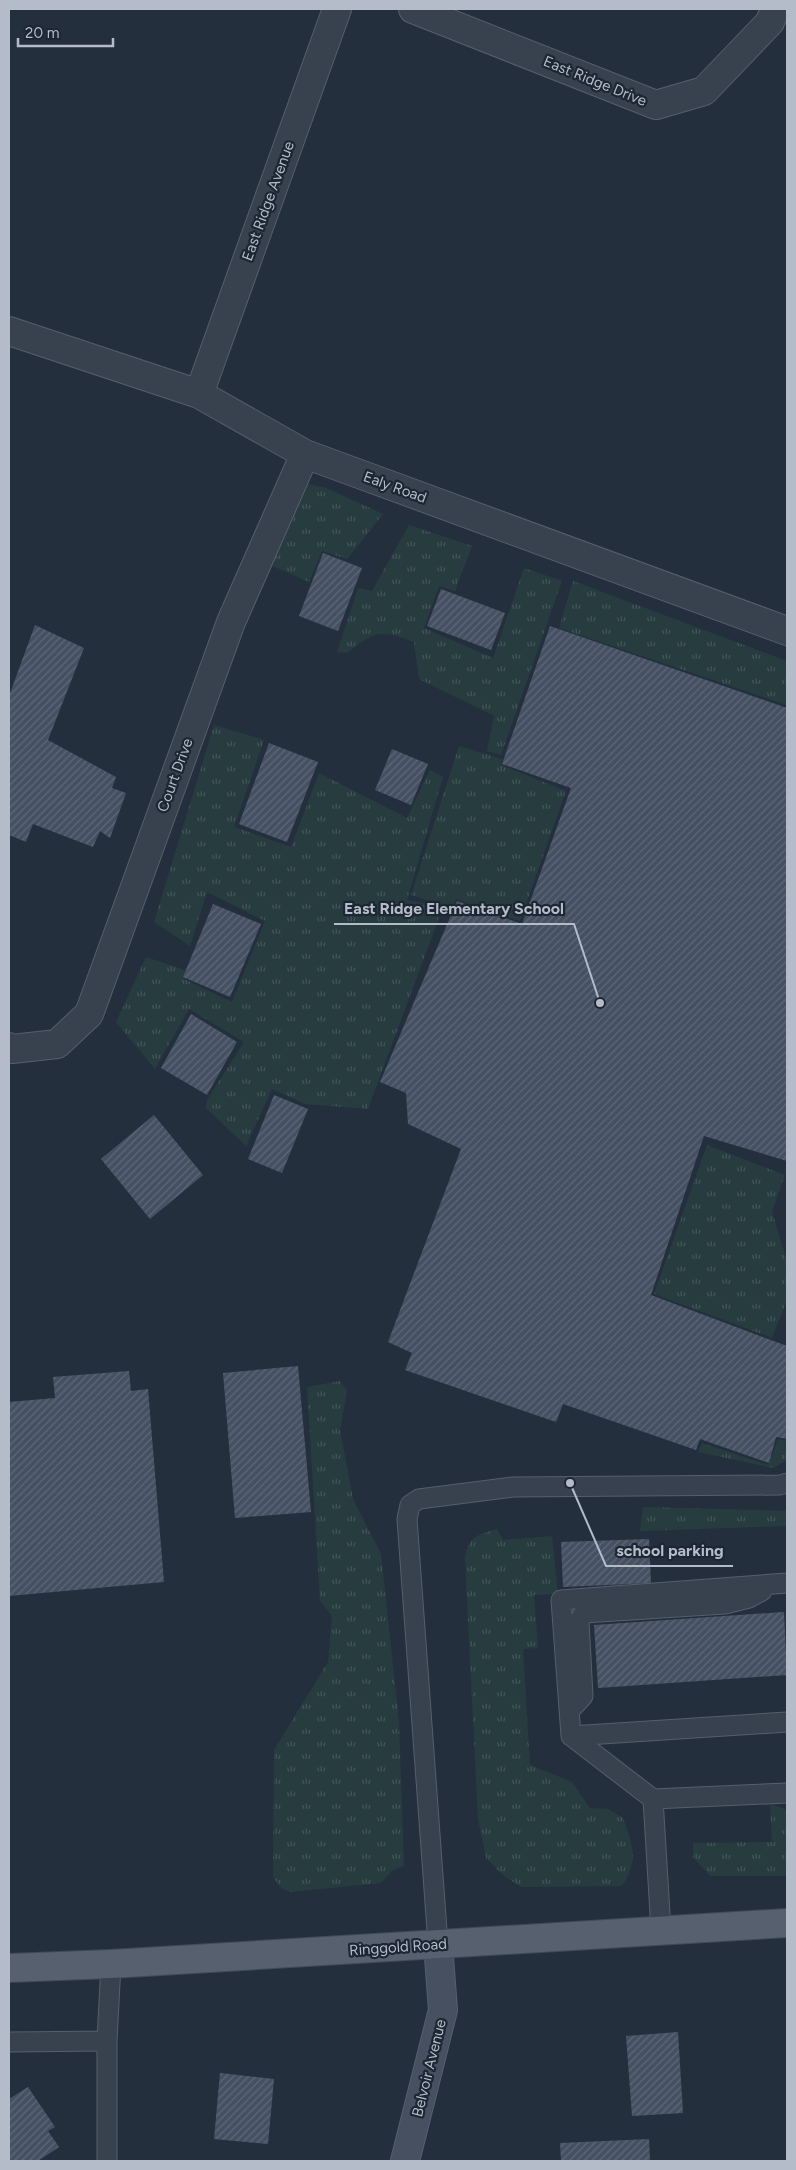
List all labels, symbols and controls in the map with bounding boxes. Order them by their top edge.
scale bar [18,15,112,47]
text: 20 m [25,24,59,42]
street label: East Ridge Drive [541,52,649,110]
street label: East Ridge Avenue [238,139,298,263]
street label: Ealy Road [361,467,429,507]
street label: Court Drive [153,736,197,814]
callout: East Ridge Elementary School [334,893,574,924]
text: East Ridge Elementary School [344,899,564,918]
callout: school parking [606,1535,733,1566]
text: school parking [616,1541,724,1560]
street label: Ringgold Road [349,1935,447,1959]
street label: Belvoir Avenue [408,2017,450,2119]

